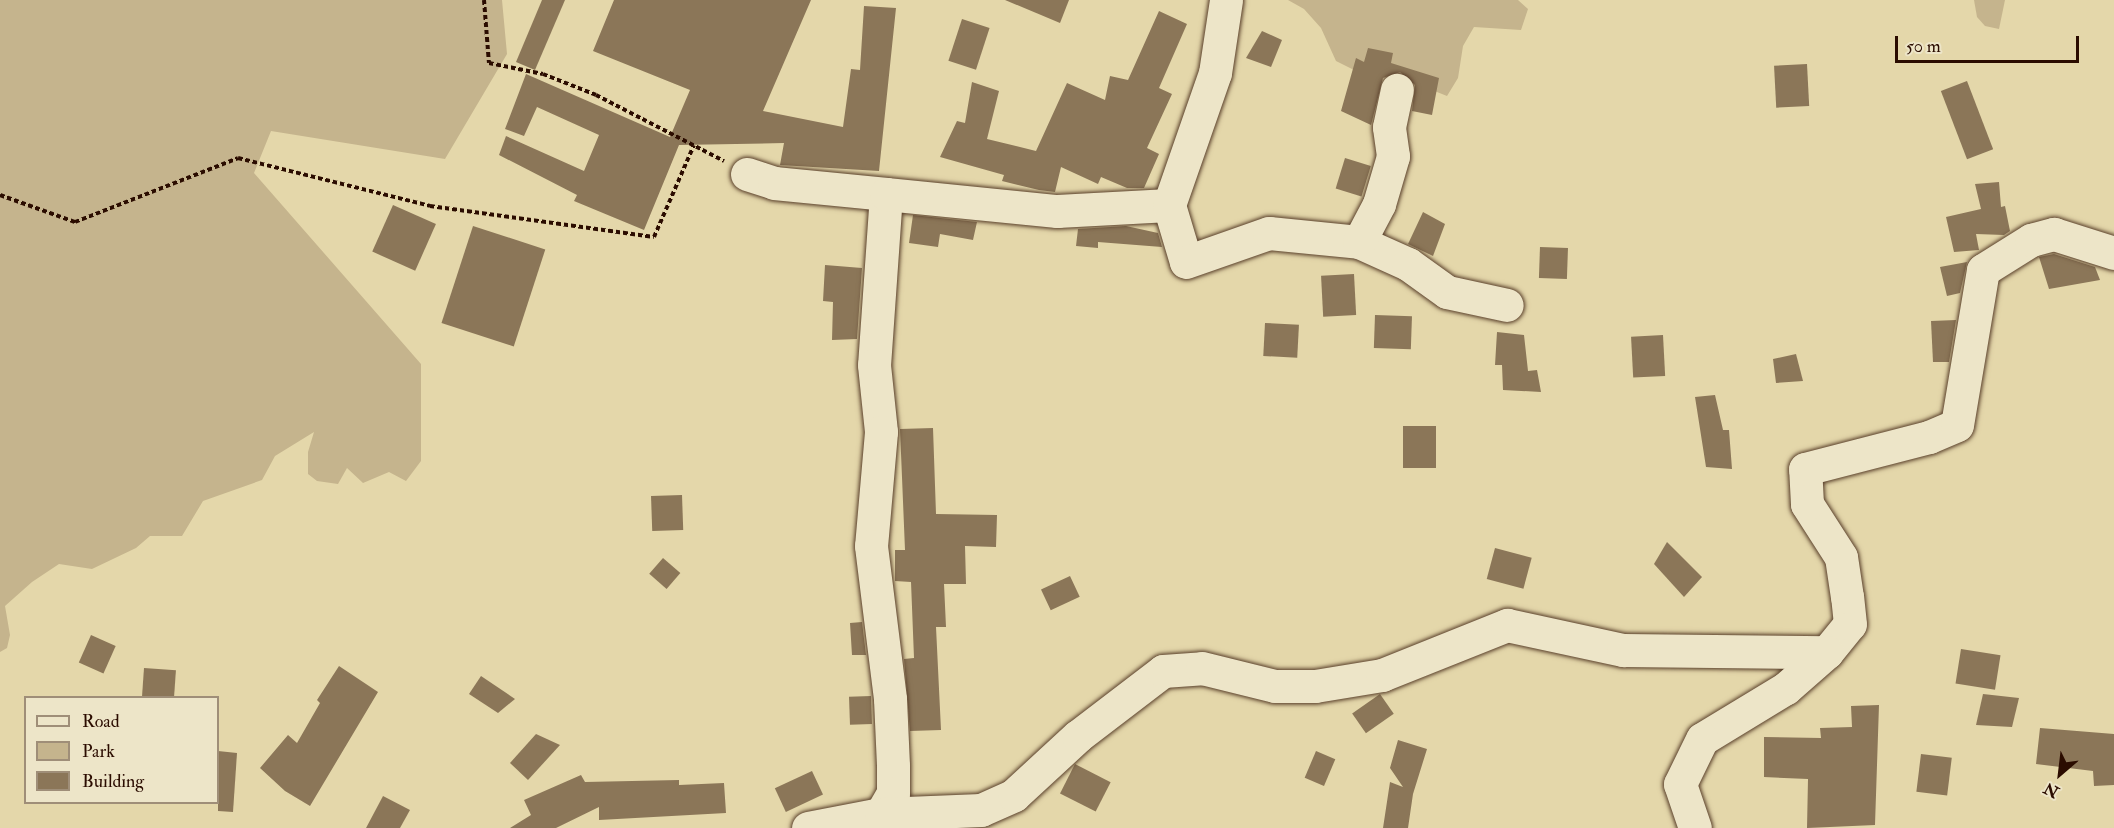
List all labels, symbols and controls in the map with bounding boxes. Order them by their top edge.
scale bar [1898,24,2082,62]
text: 50 m [1906,35,1941,58]
legend [24,696,219,804]
text: Road [82,710,120,733]
text: Park [82,740,115,763]
north arrow [2030,744,2090,804]
text: Building [82,770,144,793]
text: N [2041,778,2063,802]

